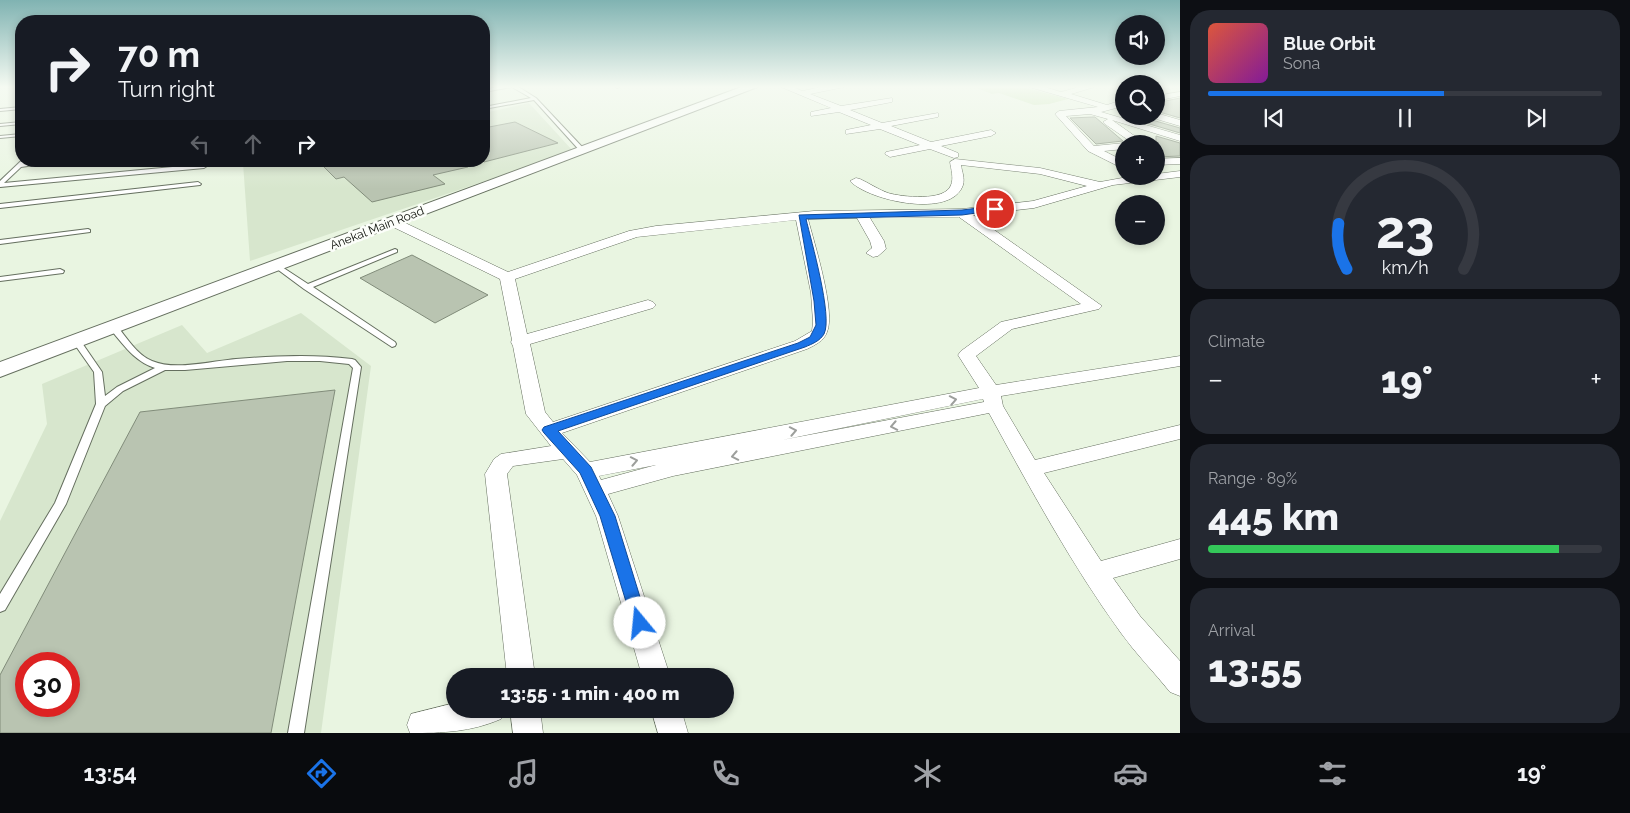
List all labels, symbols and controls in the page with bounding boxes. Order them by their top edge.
map controls [1115,15,1165,245]
button: sound [1115,15,1165,65]
text: Blue Orbit [1283,32,1375,54]
text: 70 m [118,34,200,75]
icon: right [35,35,100,100]
text: Sona [1283,54,1320,73]
button: search [1115,75,1165,125]
text: Turn right [118,76,215,102]
icon: previous [1260,104,1288,132]
icon: pause [1391,104,1419,132]
icon: next [1522,104,1550,132]
icon: left [186,130,214,158]
icon: ahead [239,130,267,158]
icon: right [292,130,320,158]
button: + [1115,135,1165,185]
pin [974,188,1016,230]
icon: arrive [981,195,1009,223]
button: − [1115,195,1165,245]
text: 23 [1376,199,1434,260]
street label: Anekal Main Road [328,204,426,252]
text: km/h [1381,257,1429,278]
text: Climate [1208,332,1265,351]
text: 19° [1381,357,1433,402]
text: − [1208,363,1223,396]
text: + [1590,363,1602,396]
one-way arrow [948,395,957,405]
one-way arrow [890,420,899,430]
one-way arrow [789,426,798,436]
one-way arrow [730,451,739,461]
one-way arrow [629,457,638,467]
text: Range · 89% [1208,469,1297,488]
text: 445 km [1208,494,1339,539]
position arrow [613,596,665,648]
text: Arrival [1208,621,1255,640]
text: 13:55 [1208,646,1302,691]
speed limit sign: 30 [15,652,80,717]
text: 13:55 · 1 min · 400 m [500,682,680,704]
icon: directions [304,756,339,791]
icon: music [506,756,541,791]
icon: phone [708,756,743,791]
icon: climate [910,756,945,791]
icon: car [1113,756,1148,791]
icon: filters [1315,756,1350,791]
text: 13:54 [84,760,137,786]
text: 19° [1517,760,1546,786]

